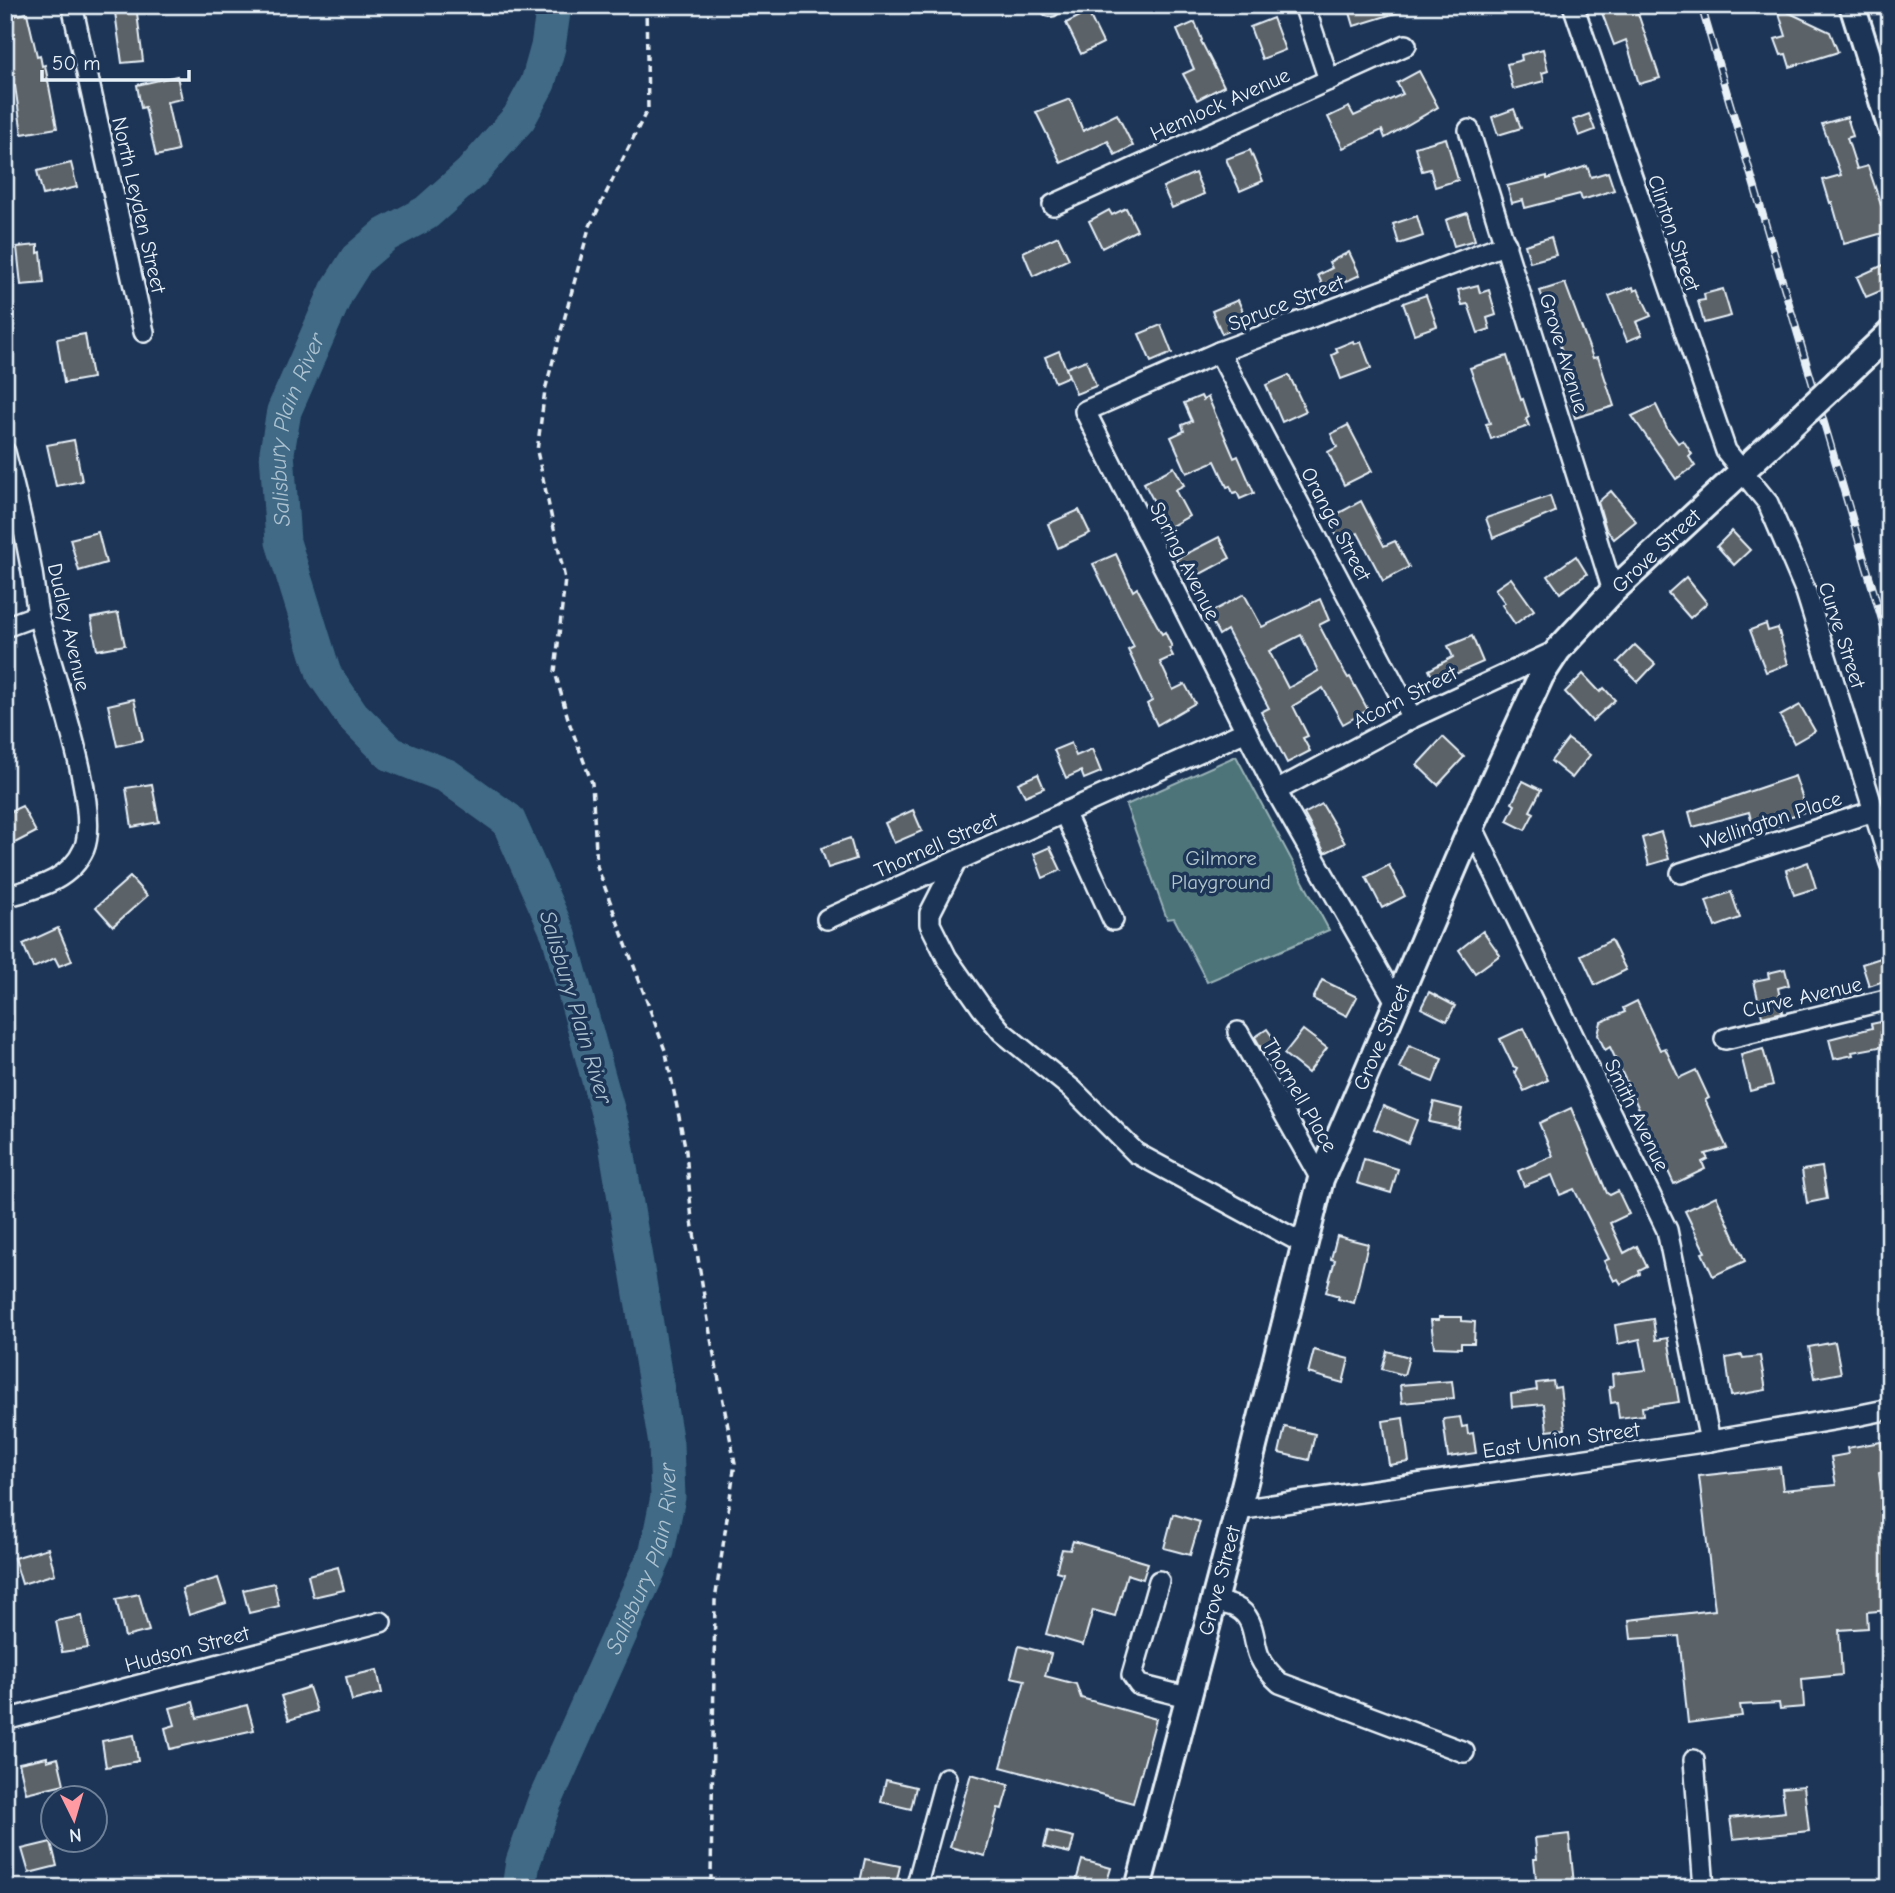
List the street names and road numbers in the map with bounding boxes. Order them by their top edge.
street label: Hemlock Avenue [1147,63,1293,145]
street label: North Leyden Street [107,115,171,296]
street label: Clinton Street [1643,172,1705,295]
street label: Spruce Street [1225,270,1348,336]
street label: Grove Avenue [1534,290,1594,416]
street label: Orange Street [1296,463,1376,586]
street label: Spring Avenue [1145,498,1225,624]
street label: Grove Street [1607,503,1706,598]
street label: Dudley Avenue [43,561,95,693]
street label: Curve Street [1814,579,1871,692]
street label: Acorn Street [1349,660,1462,733]
street label: Wellington Place [1697,786,1845,854]
street label: Thornell Street [871,807,1002,883]
street label: Curve Avenue [1740,972,1864,1022]
street label: Grove Street [1348,980,1415,1094]
street label: Thornell Place [1258,1034,1342,1156]
street label: Smith Avenue [1599,1055,1675,1175]
street label: East Union Street [1481,1417,1642,1463]
street label: Grove Street [1193,1522,1246,1638]
street label: Hudson Street [122,1621,253,1677]

